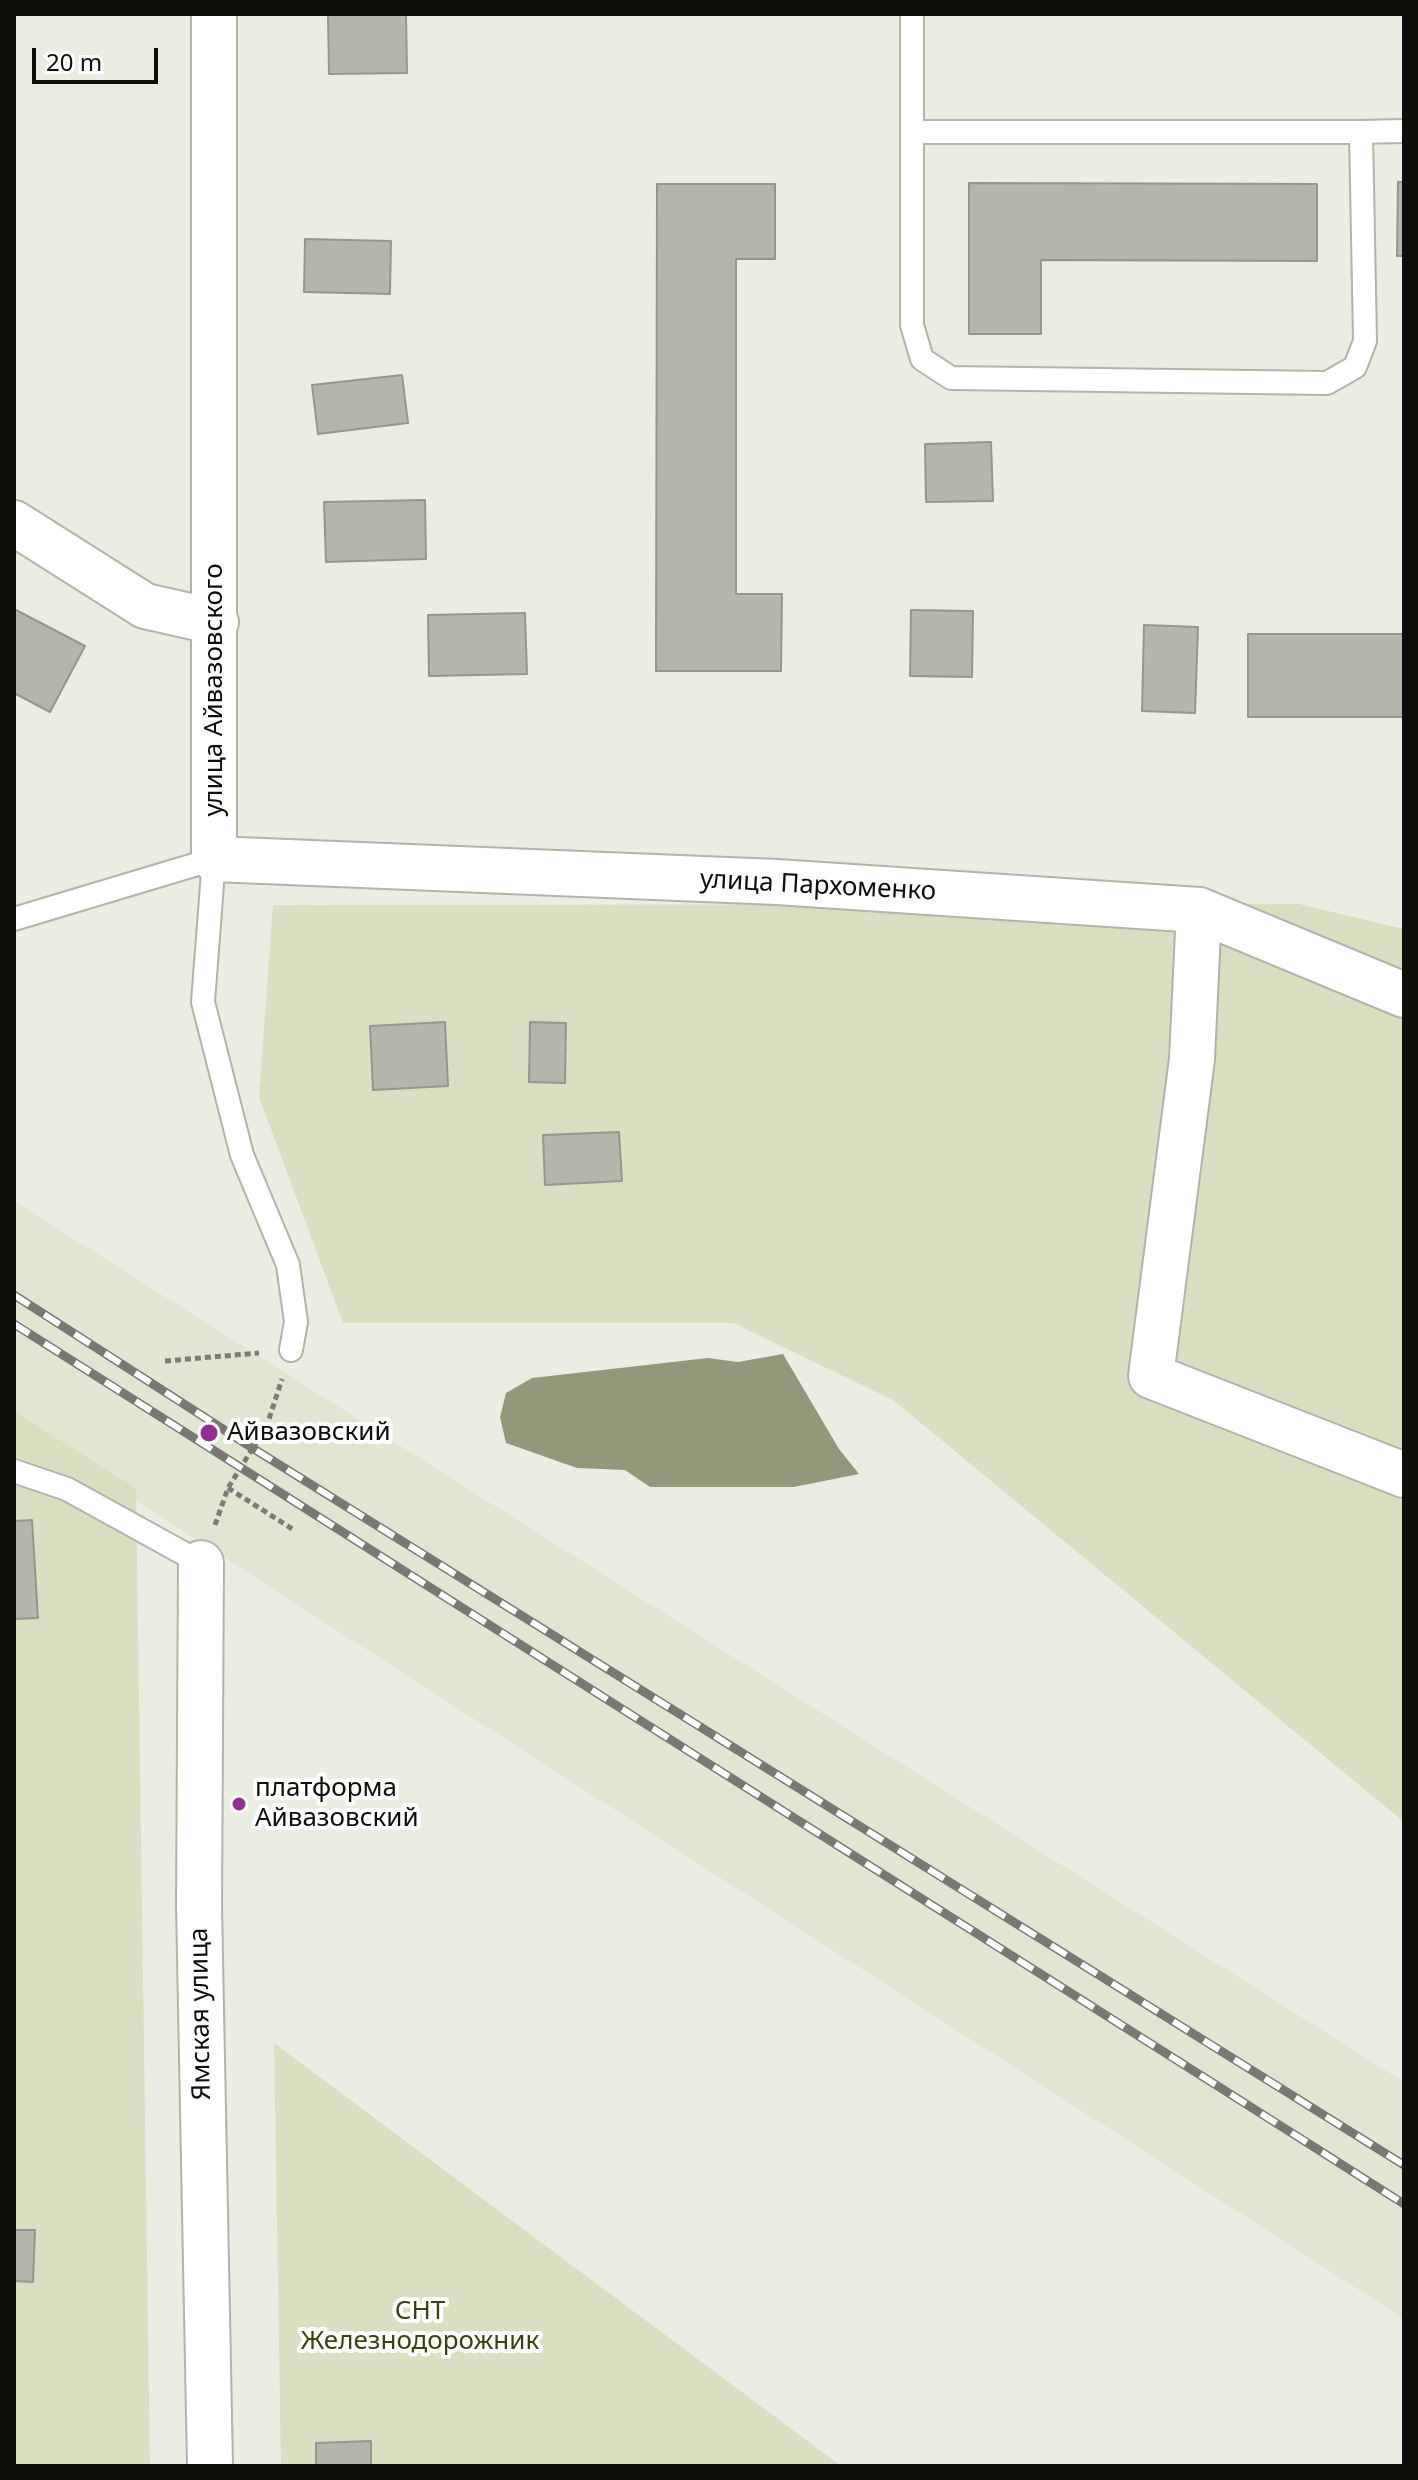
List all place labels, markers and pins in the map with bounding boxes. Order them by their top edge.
place label: Айвазовский [227,1417,391,1449]
marker: Айвазовский [198,1422,220,1444]
place label: платформа Айвазовский [255,1773,419,1834]
marker: платформа Айвазовский [230,1795,248,1813]

